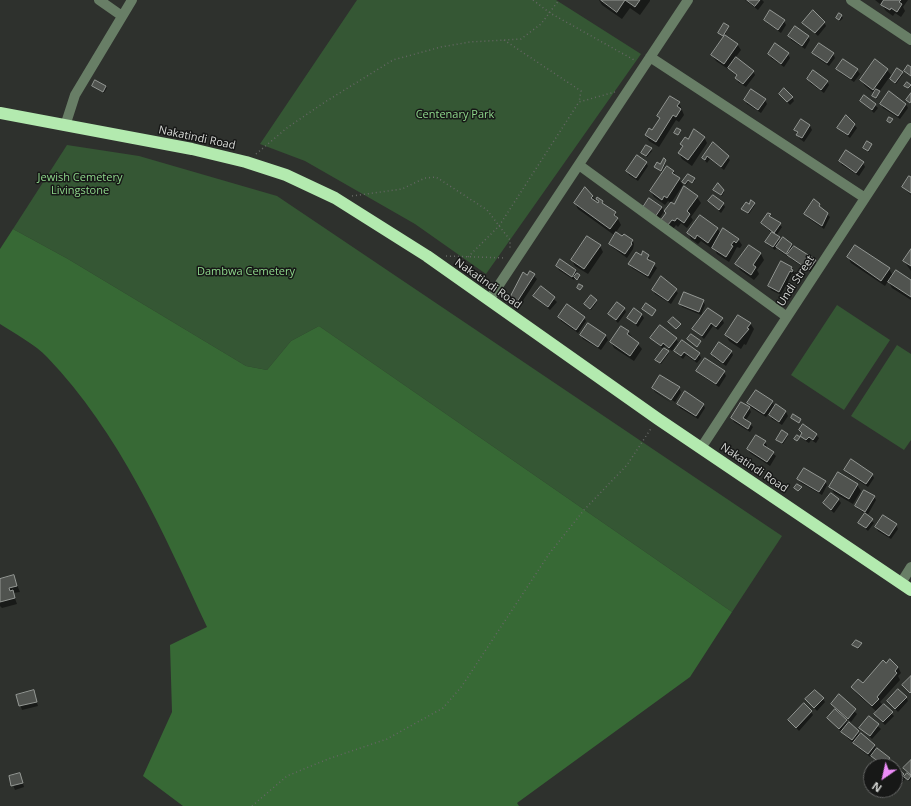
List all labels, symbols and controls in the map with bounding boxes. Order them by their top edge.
park label: Centenary Park [416,108,494,122]
street label: Nakatindi Road [157,123,237,153]
park label: Jewish Cemetery Livingstone [38,171,122,197]
street label: Undi Street [775,253,817,309]
street label: Nakatindi Road [452,256,524,312]
park label: Dambwa Cemetery [197,265,295,279]
street label: Nakatindi Road [718,441,790,495]
north arrow [863,758,903,798]
text: N [869,779,884,796]

